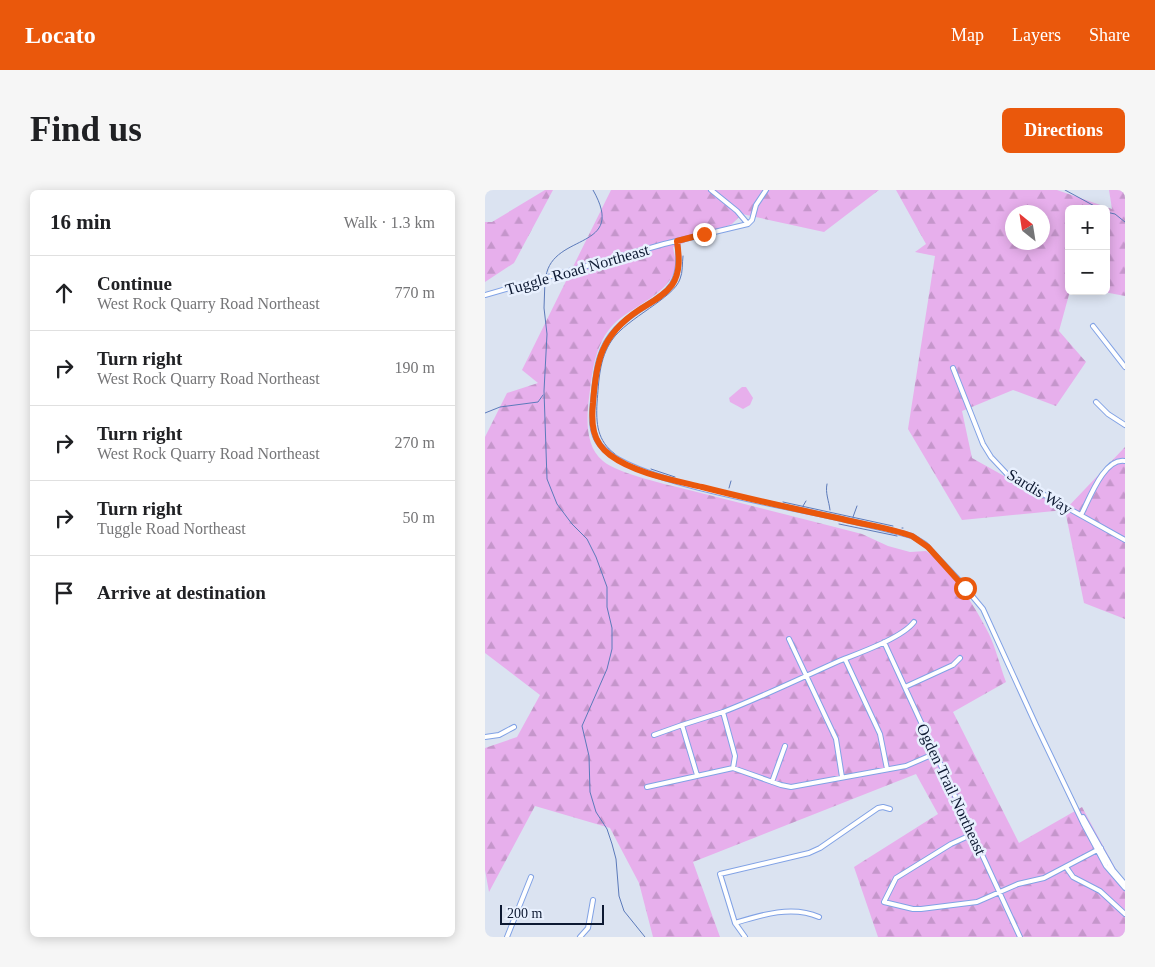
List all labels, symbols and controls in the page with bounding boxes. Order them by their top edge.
text: Locato [25,22,96,48]
text: Map [951,25,984,45]
text: Layers [1012,25,1061,45]
text: Share [1089,25,1130,45]
button: Directions [1002,108,1125,153]
text: Find us [30,110,142,149]
north arrow [1005,205,1050,250]
map controls [1065,205,1110,295]
button: + [1065,205,1110,250]
text: 16 min [50,210,111,234]
text: Walk · 1.3 km [344,214,435,231]
route end [693,223,716,246]
street label: Tuggle Road Northeast [503,241,652,299]
button: − [1065,250,1110,295]
text: Continue [97,273,172,294]
icon: ahead [50,279,78,307]
text: 770 m [395,284,435,301]
text: West Rock Quarry Road Northeast [97,295,320,312]
text: Turn right [97,348,182,369]
icon: right [50,354,78,382]
text: 190 m [395,359,435,376]
text: West Rock Quarry Road Northeast [97,370,320,387]
text: Turn right [97,423,182,444]
icon: right [50,429,78,457]
text: 270 m [395,434,435,451]
text: West Rock Quarry Road Northeast [97,445,320,462]
street label: Sardis Way [1004,465,1075,518]
text: Turn right [97,498,182,519]
icon: right [50,504,78,532]
text: 50 m [403,509,435,526]
text: Tuggle Road Northeast [97,520,246,537]
route start [954,577,977,600]
icon: arrive [50,579,78,607]
text: Arrive at destination [97,582,266,603]
street label: Ogden Trail Northeast [913,721,990,859]
scale bar [500,902,604,925]
text: 200 m [507,906,542,921]

